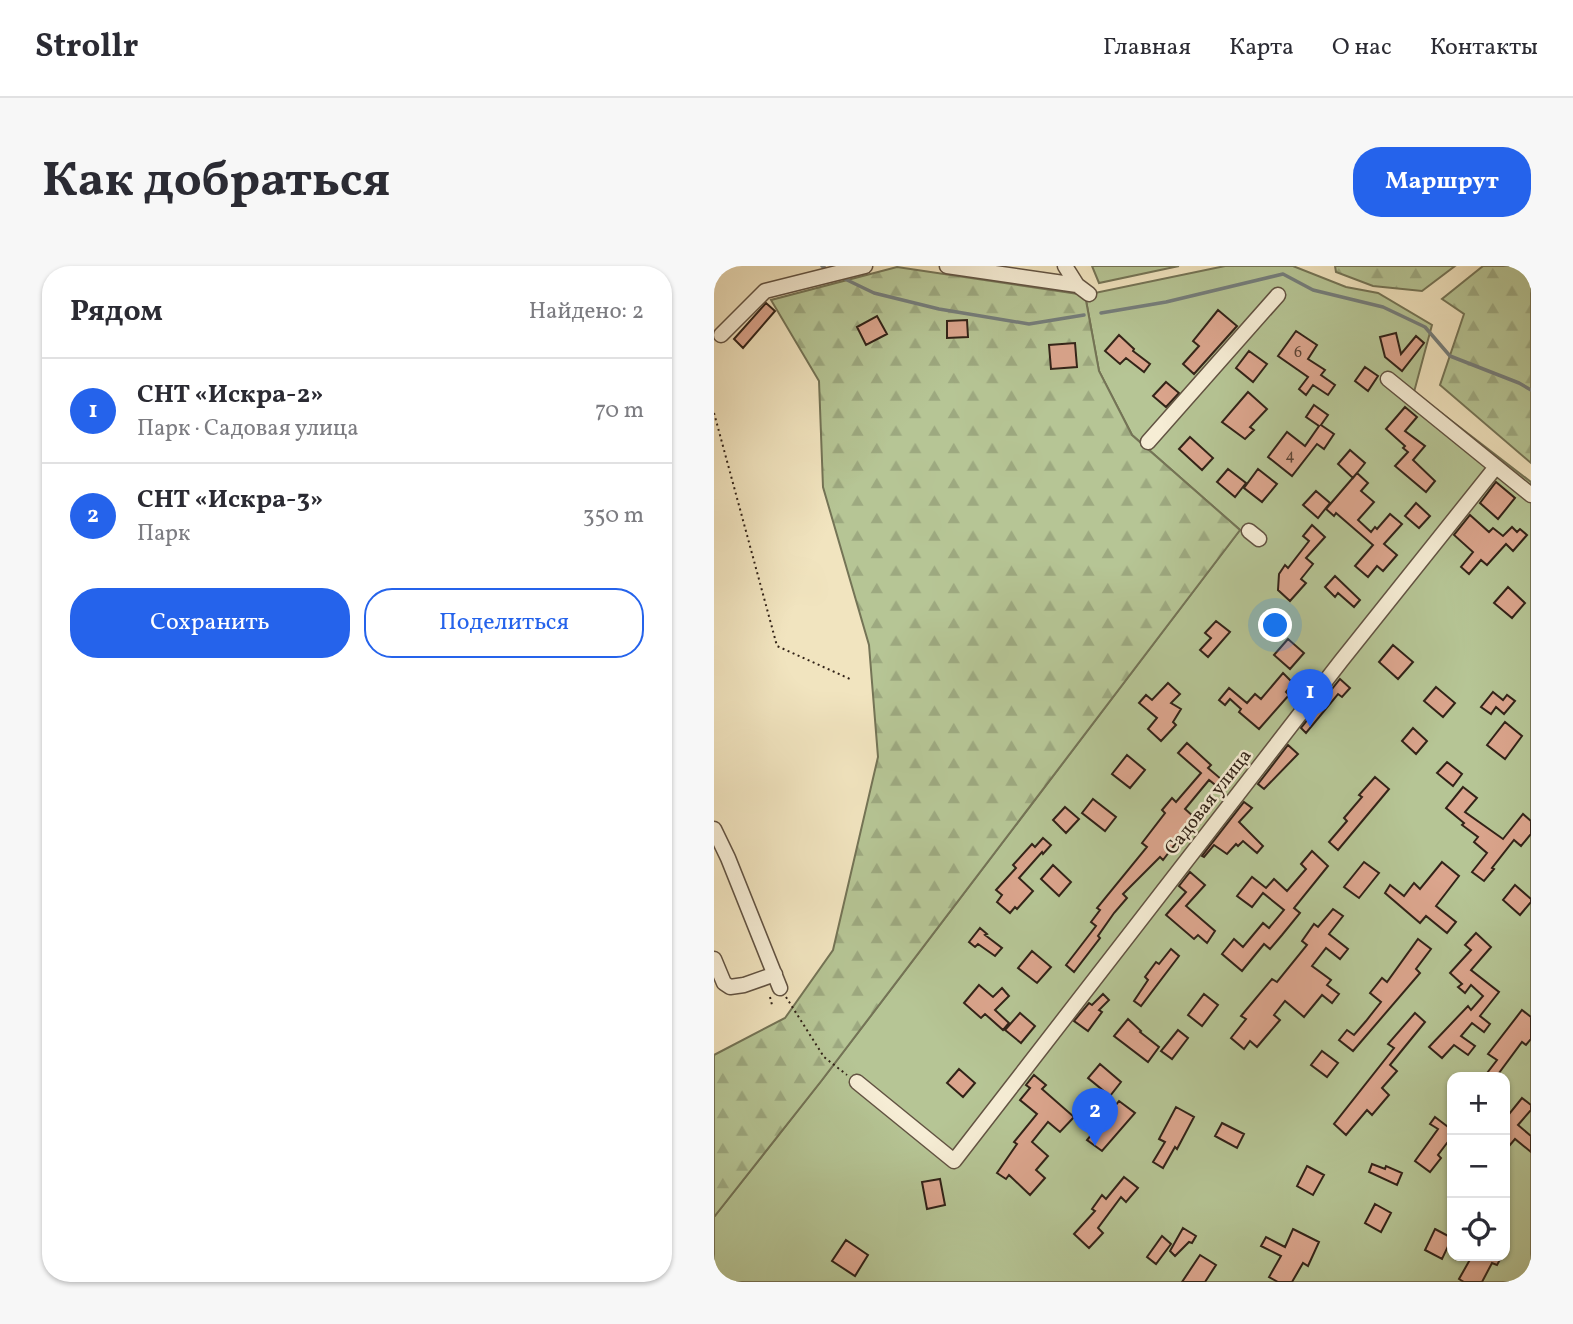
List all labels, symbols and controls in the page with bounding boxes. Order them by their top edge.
text: Strollr [35,25,138,71]
text: Главная [1103,31,1191,65]
text: Карта [1229,31,1294,65]
text: О нас [1332,31,1392,65]
text: Контакты [1430,31,1538,65]
button: Маршрут [1353,147,1531,217]
text: Как добраться [42,148,390,217]
text: Рядом [70,291,163,333]
text: Найдено: 2 [529,296,644,328]
house number: 6 [1294,342,1302,364]
text: СНТ «Искра-2» [137,377,324,413]
text: 1 [88,395,98,427]
text: 70 m [595,395,644,427]
text: Парк · Садовая улица [137,413,359,445]
house number: 4 [1285,445,1295,467]
text: СНТ «Искра-3» [137,482,323,518]
text: 2 [87,500,99,532]
text: 350 m [583,500,644,532]
text: Парк [137,518,190,550]
button: Сохранить [70,588,350,658]
button: Поделиться [364,588,644,658]
your location [1258,608,1292,642]
pin: 1 [1287,669,1333,727]
street label: Садовая улица [1159,744,1258,861]
map controls [1447,1072,1510,1261]
button: + [1447,1072,1510,1135]
pin: 2 [1072,1088,1118,1146]
button: − [1447,1135,1510,1198]
button: locate [1447,1198,1510,1261]

